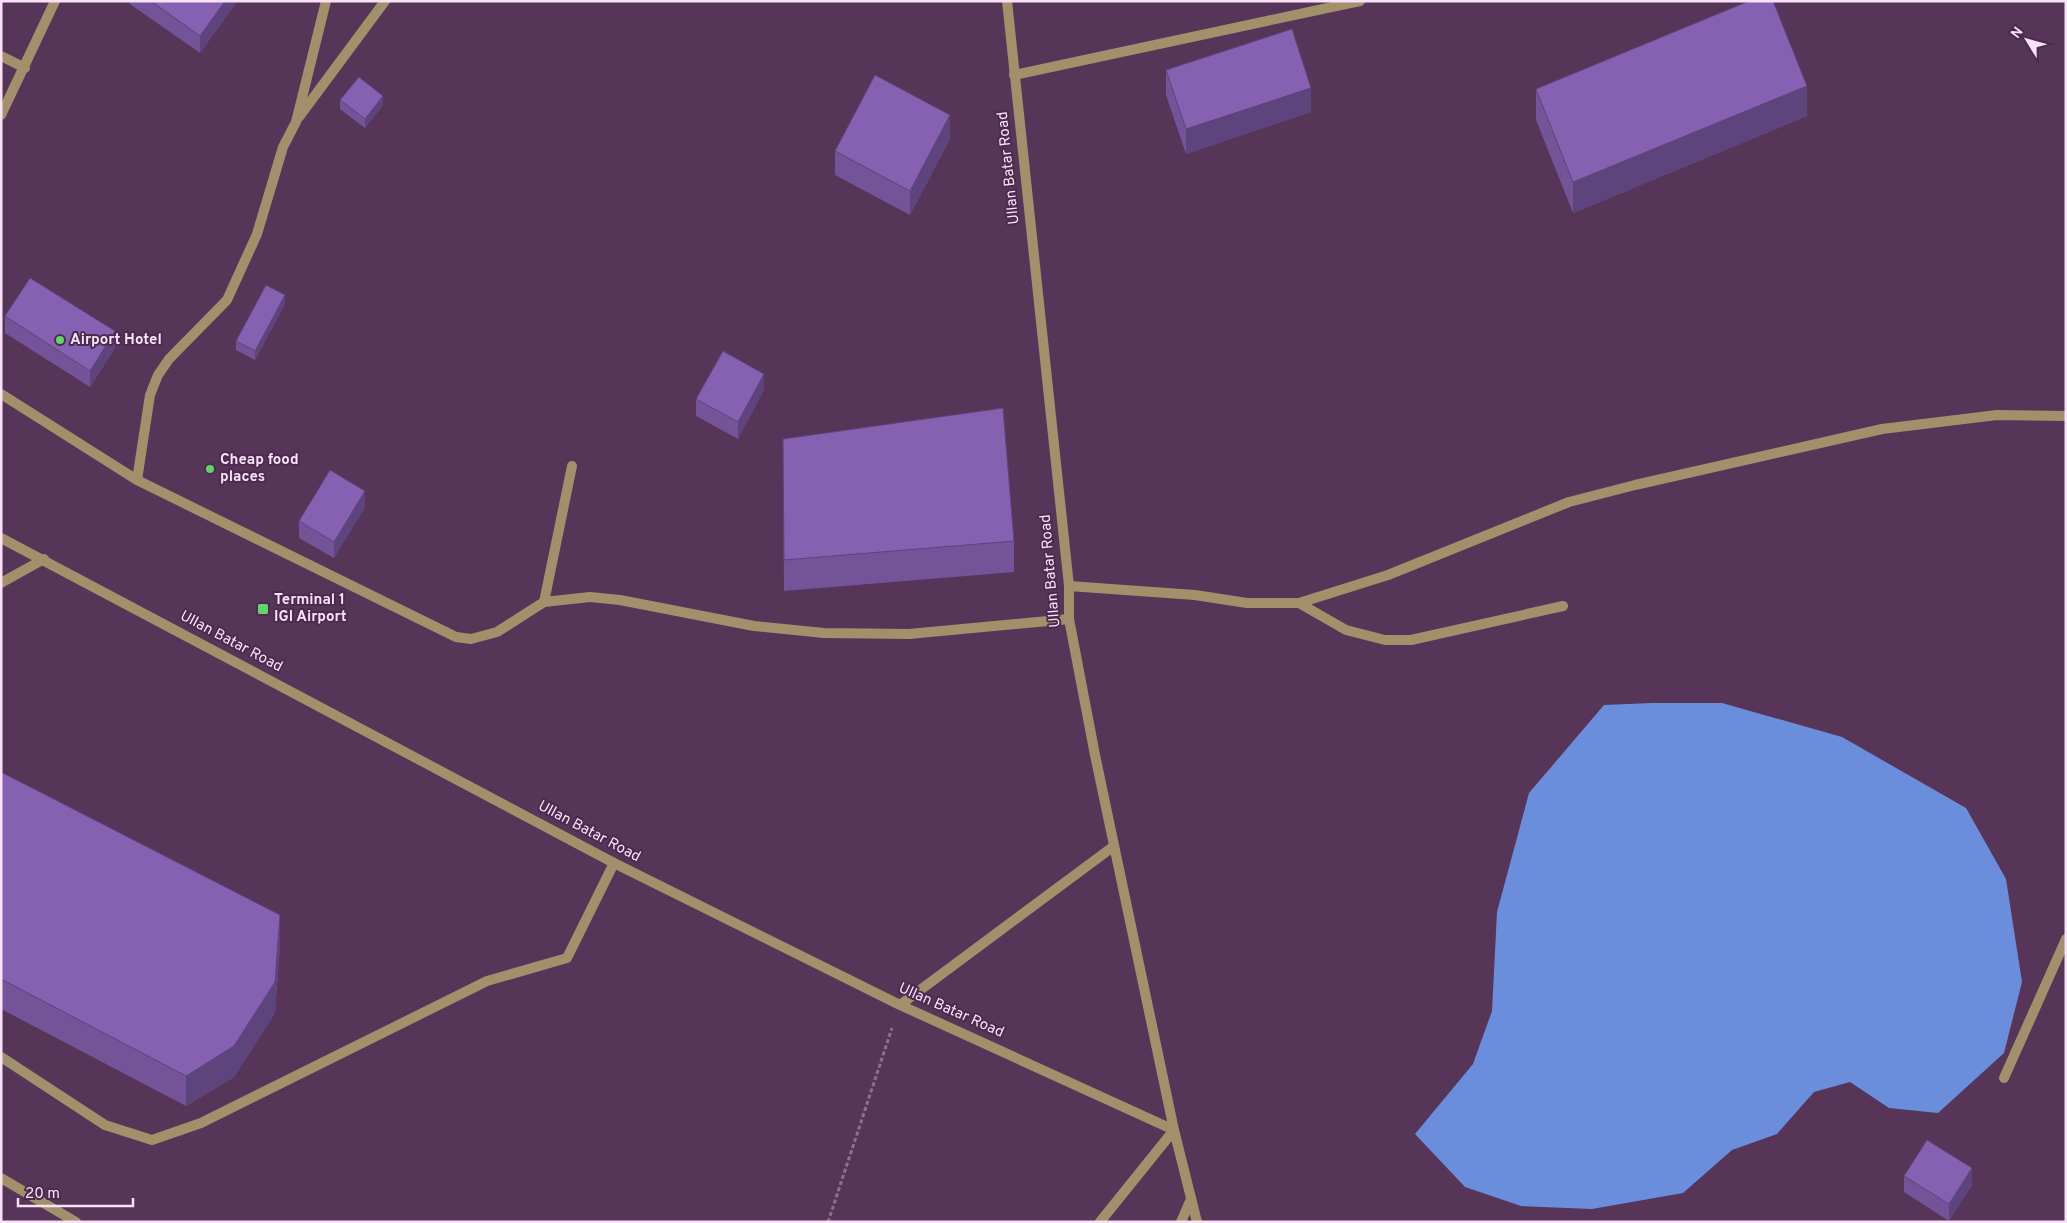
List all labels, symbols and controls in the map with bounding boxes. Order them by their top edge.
north arrow [2002,15,2052,65]
text: N [2008,24,2028,42]
street label: Ullan Batar Road [994,111,1024,225]
place label: Airport Hotel [70,331,162,350]
marker: Airport Hotel [54,334,66,346]
place label: Cheap food places [220,451,299,487]
marker: Cheap food places [204,463,216,475]
street label: Ullan Batar Road [1037,514,1065,628]
place label: Terminal 1 IGI Airport [274,591,347,627]
marker: Terminal 1 IGI Airport [256,602,270,616]
street label: Ullan Batar Road [176,607,286,677]
street label: Ullan Batar Road [534,797,644,867]
street label: Ullan Batar Road [895,979,1007,1043]
scale bar [18,1176,132,1208]
text: 20 m [25,1185,60,1204]

